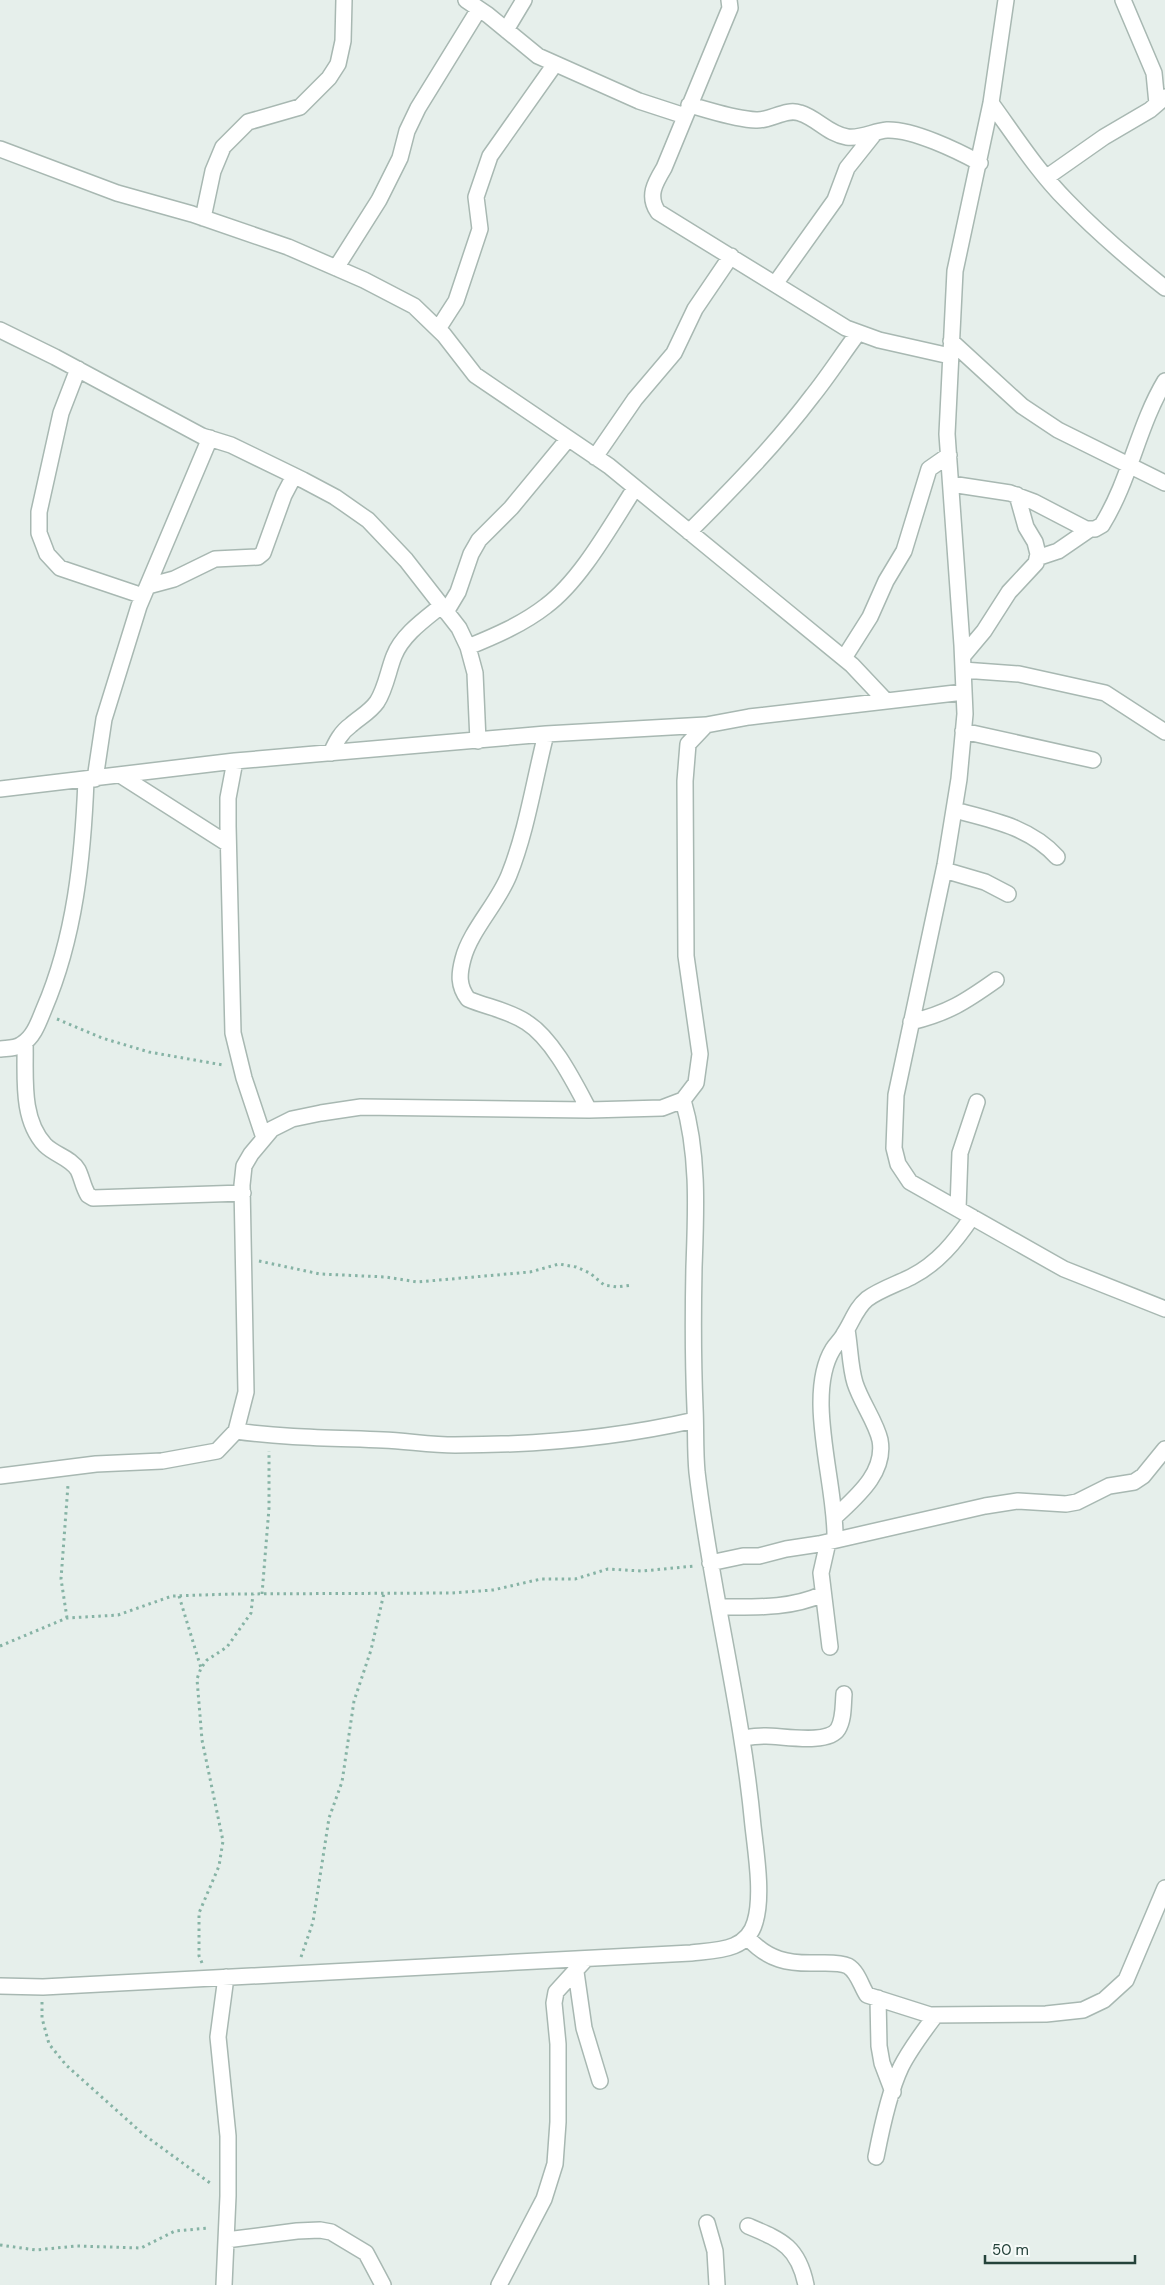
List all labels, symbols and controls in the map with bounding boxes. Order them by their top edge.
scale bar [985,2232,1135,2264]
text: 50 m [992,2240,1029,2260]

